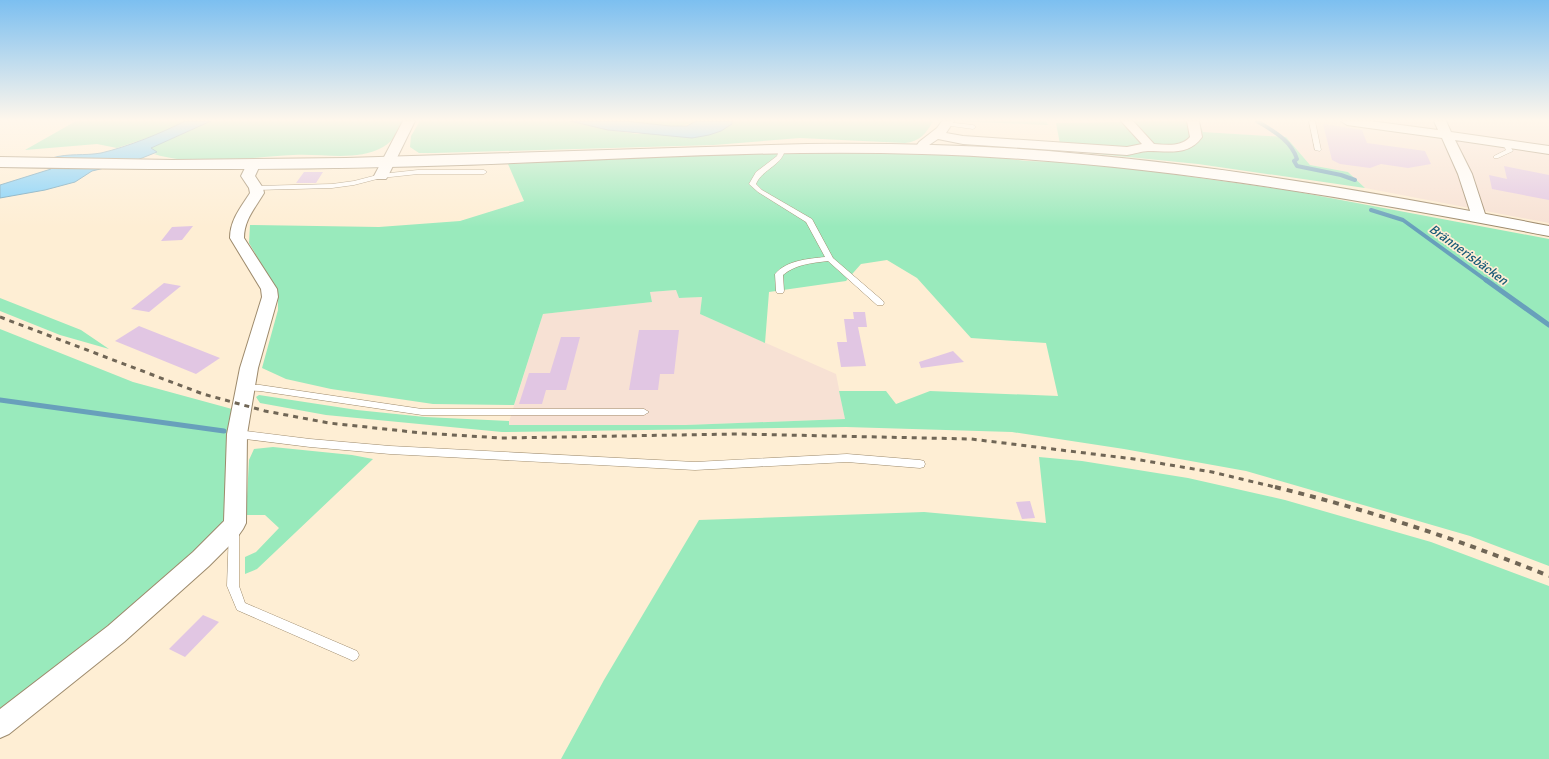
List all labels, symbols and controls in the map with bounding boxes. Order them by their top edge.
water label: Brännerisbäcken [1426,221,1512,289]

